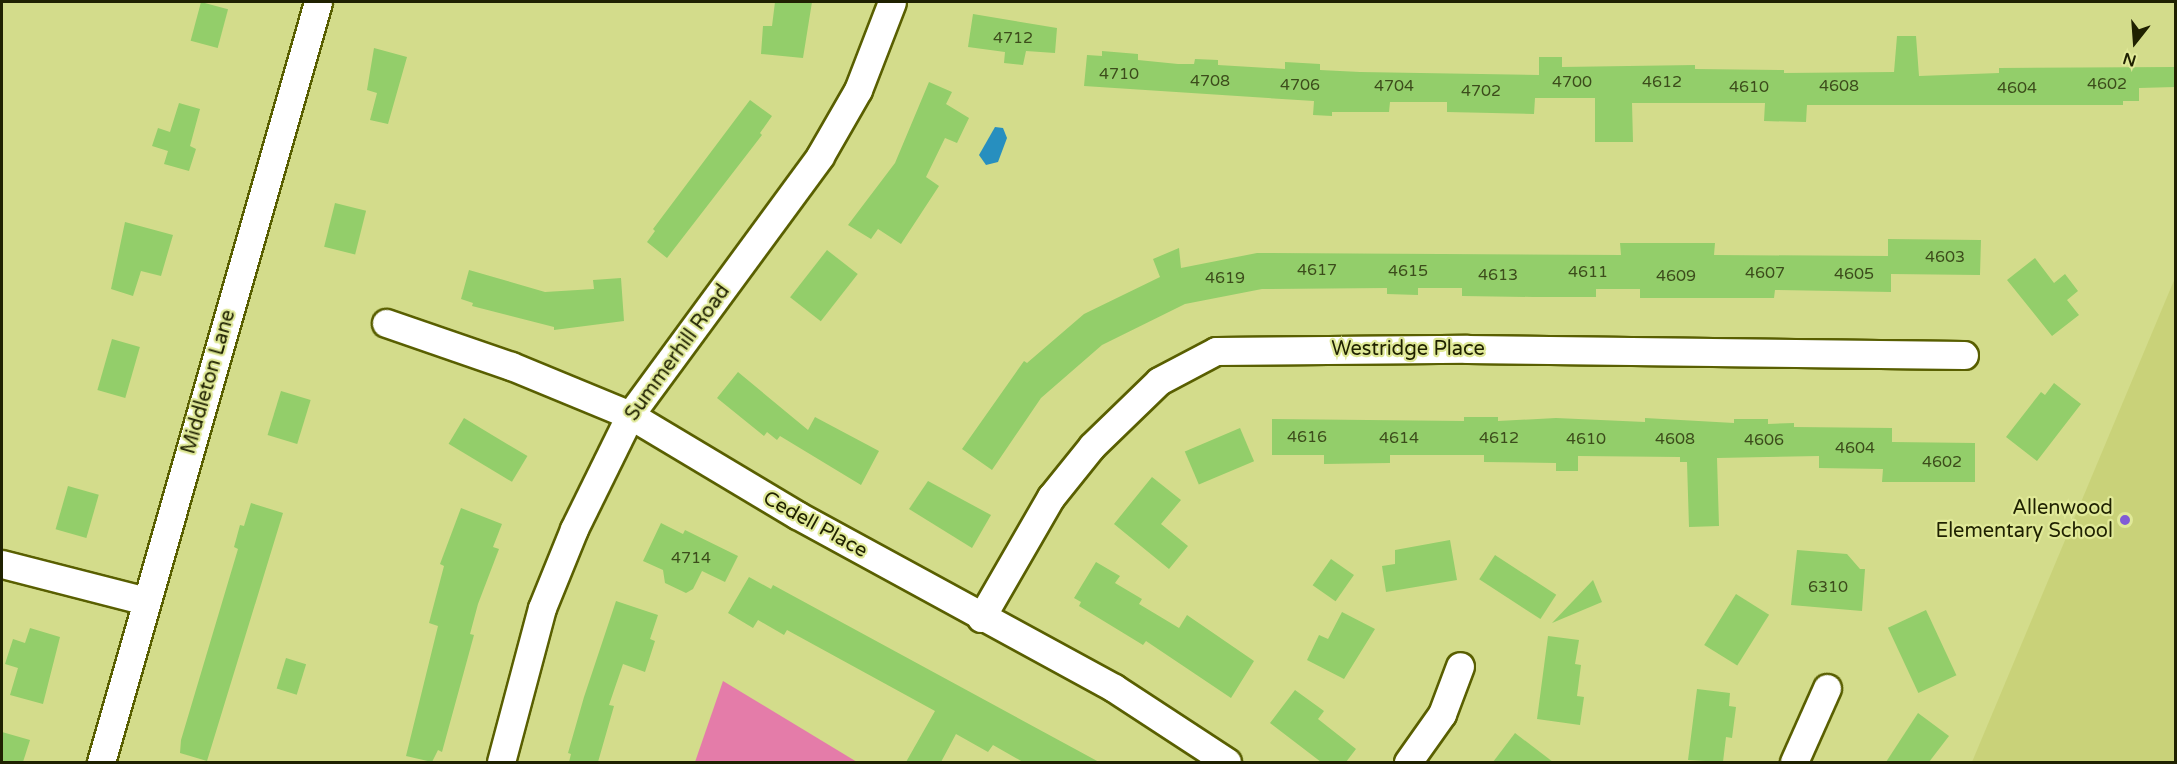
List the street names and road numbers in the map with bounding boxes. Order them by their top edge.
street label: Summerhill Road [621,280,735,426]
street label: Middleton Lane [177,307,241,457]
street label: Westridge Place [1331,337,1485,361]
street label: Cedell Place [759,487,871,563]

